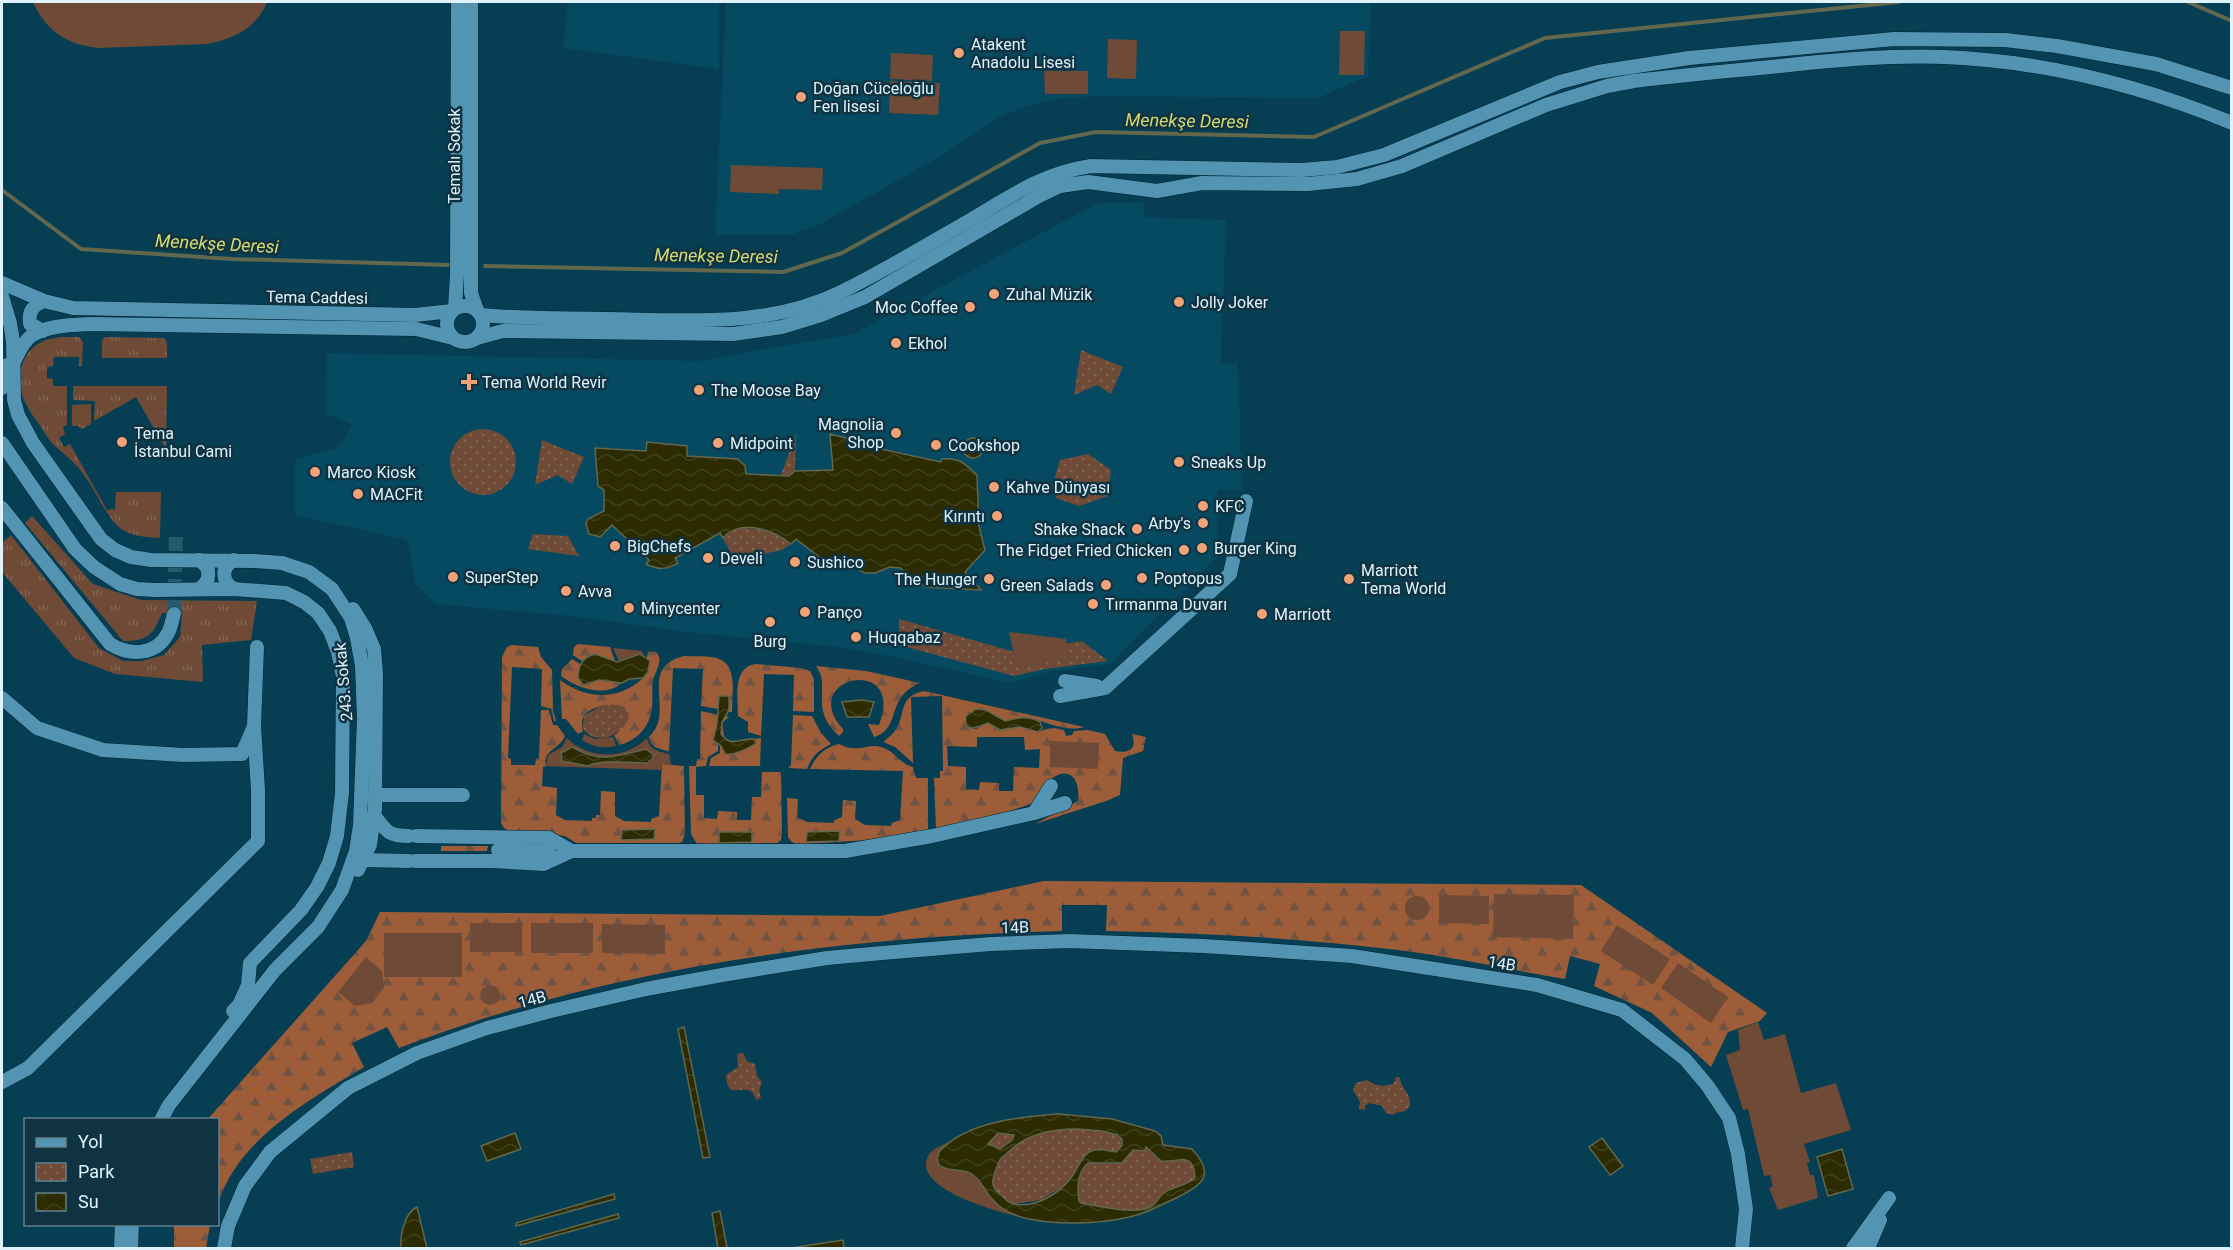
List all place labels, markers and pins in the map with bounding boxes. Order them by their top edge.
place label: Atakent Anadolu Lisesi [971,35,1075,72]
marker: Atakent Anadolu Lisesi [952,46,966,60]
place label: Doğan Cüceloğlu Fen lisesi [813,79,934,116]
marker: Doğan Cüceloğlu Fen lisesi [794,90,808,104]
place label: Zuhal Müzik [1006,285,1093,304]
marker: Zuhal Müzik [987,287,1001,301]
place label: Jolly Joker [1191,293,1269,312]
marker: Jolly Joker [1172,295,1186,309]
place label: Moc Coffee [875,298,958,317]
marker: Moc Coffee [963,300,977,314]
place label: Ekhol [908,334,947,353]
marker: Ekhol [889,336,903,350]
marker: Tema World Revir [460,373,478,391]
place label: Tema World Revir [482,373,607,392]
place label: The Moose Bay [711,381,821,400]
marker: The Moose Bay [692,383,706,397]
place label: Magnolia Shop [818,415,884,452]
place label: Tema İstanbul Cami [134,424,232,461]
marker: Magnolia Shop [889,426,903,440]
place label: Midpoint [730,434,793,453]
marker: Tema İstanbul Cami [115,435,129,449]
marker: Midpoint [711,436,725,450]
place label: Cookshop [948,436,1020,455]
marker: Cookshop [929,438,943,452]
place label: Sneaks Up [1191,453,1266,472]
marker: Sneaks Up [1172,455,1186,469]
place label: Marco Kiosk [327,463,417,482]
marker: Marco Kiosk [308,465,322,479]
place label: Kahve Dünyası [1006,478,1110,497]
marker: Kahve Dünyası [987,480,1001,494]
place label: MACFit [370,485,423,504]
marker: MACFit [351,487,365,501]
place label: KFC [1215,497,1244,516]
marker: KFC [1196,499,1210,513]
place label: Kırıntı [944,507,985,526]
marker: Kırıntı [990,509,1004,523]
place label: Arby's [1148,514,1191,533]
marker: Arby's [1196,516,1210,530]
place label: Shake Shack [1034,520,1126,539]
marker: Shake Shack [1130,522,1144,536]
place label: BigChefs [627,537,691,556]
marker: BigChefs [608,539,622,553]
place label: Burger King [1214,539,1297,558]
place label: The Fidget Fried Chicken [997,541,1172,560]
marker: Burger King [1195,541,1209,555]
marker: The Fidget Fried Chicken [1177,543,1191,557]
place label: Develi [720,549,763,568]
marker: Develi [701,551,715,565]
place label: Sushico [807,553,864,572]
marker: Sushico [788,555,802,569]
place label: Marriott Tema World [1361,561,1446,598]
place label: SuperStep [465,568,538,587]
place label: Poptopus [1154,569,1222,588]
marker: SuperStep [446,570,460,584]
place label: The Hunger [894,570,978,589]
marker: Poptopus [1135,571,1149,585]
marker: The Hunger [982,572,996,586]
marker: Marriott Tema World [1342,572,1356,586]
place label: Green Salads [1000,576,1094,595]
marker: Green Salads [1099,578,1113,592]
place label: Avva [578,582,612,601]
marker: Avva [559,584,573,598]
place label: Tırmanma Duvarı [1105,595,1227,614]
marker: Tırmanma Duvarı [1086,597,1100,611]
place label: Minycenter [641,599,721,618]
marker: Minycenter [622,601,636,615]
place label: Panço [817,603,862,622]
marker: Panço [798,605,812,619]
place label: Marriott [1274,605,1331,624]
marker: Marriott [1255,607,1269,621]
marker: Burg [763,615,777,629]
place label: Huqqabaz [868,628,941,647]
marker: Huqqabaz [849,630,863,644]
place label: Burg [753,632,787,651]

